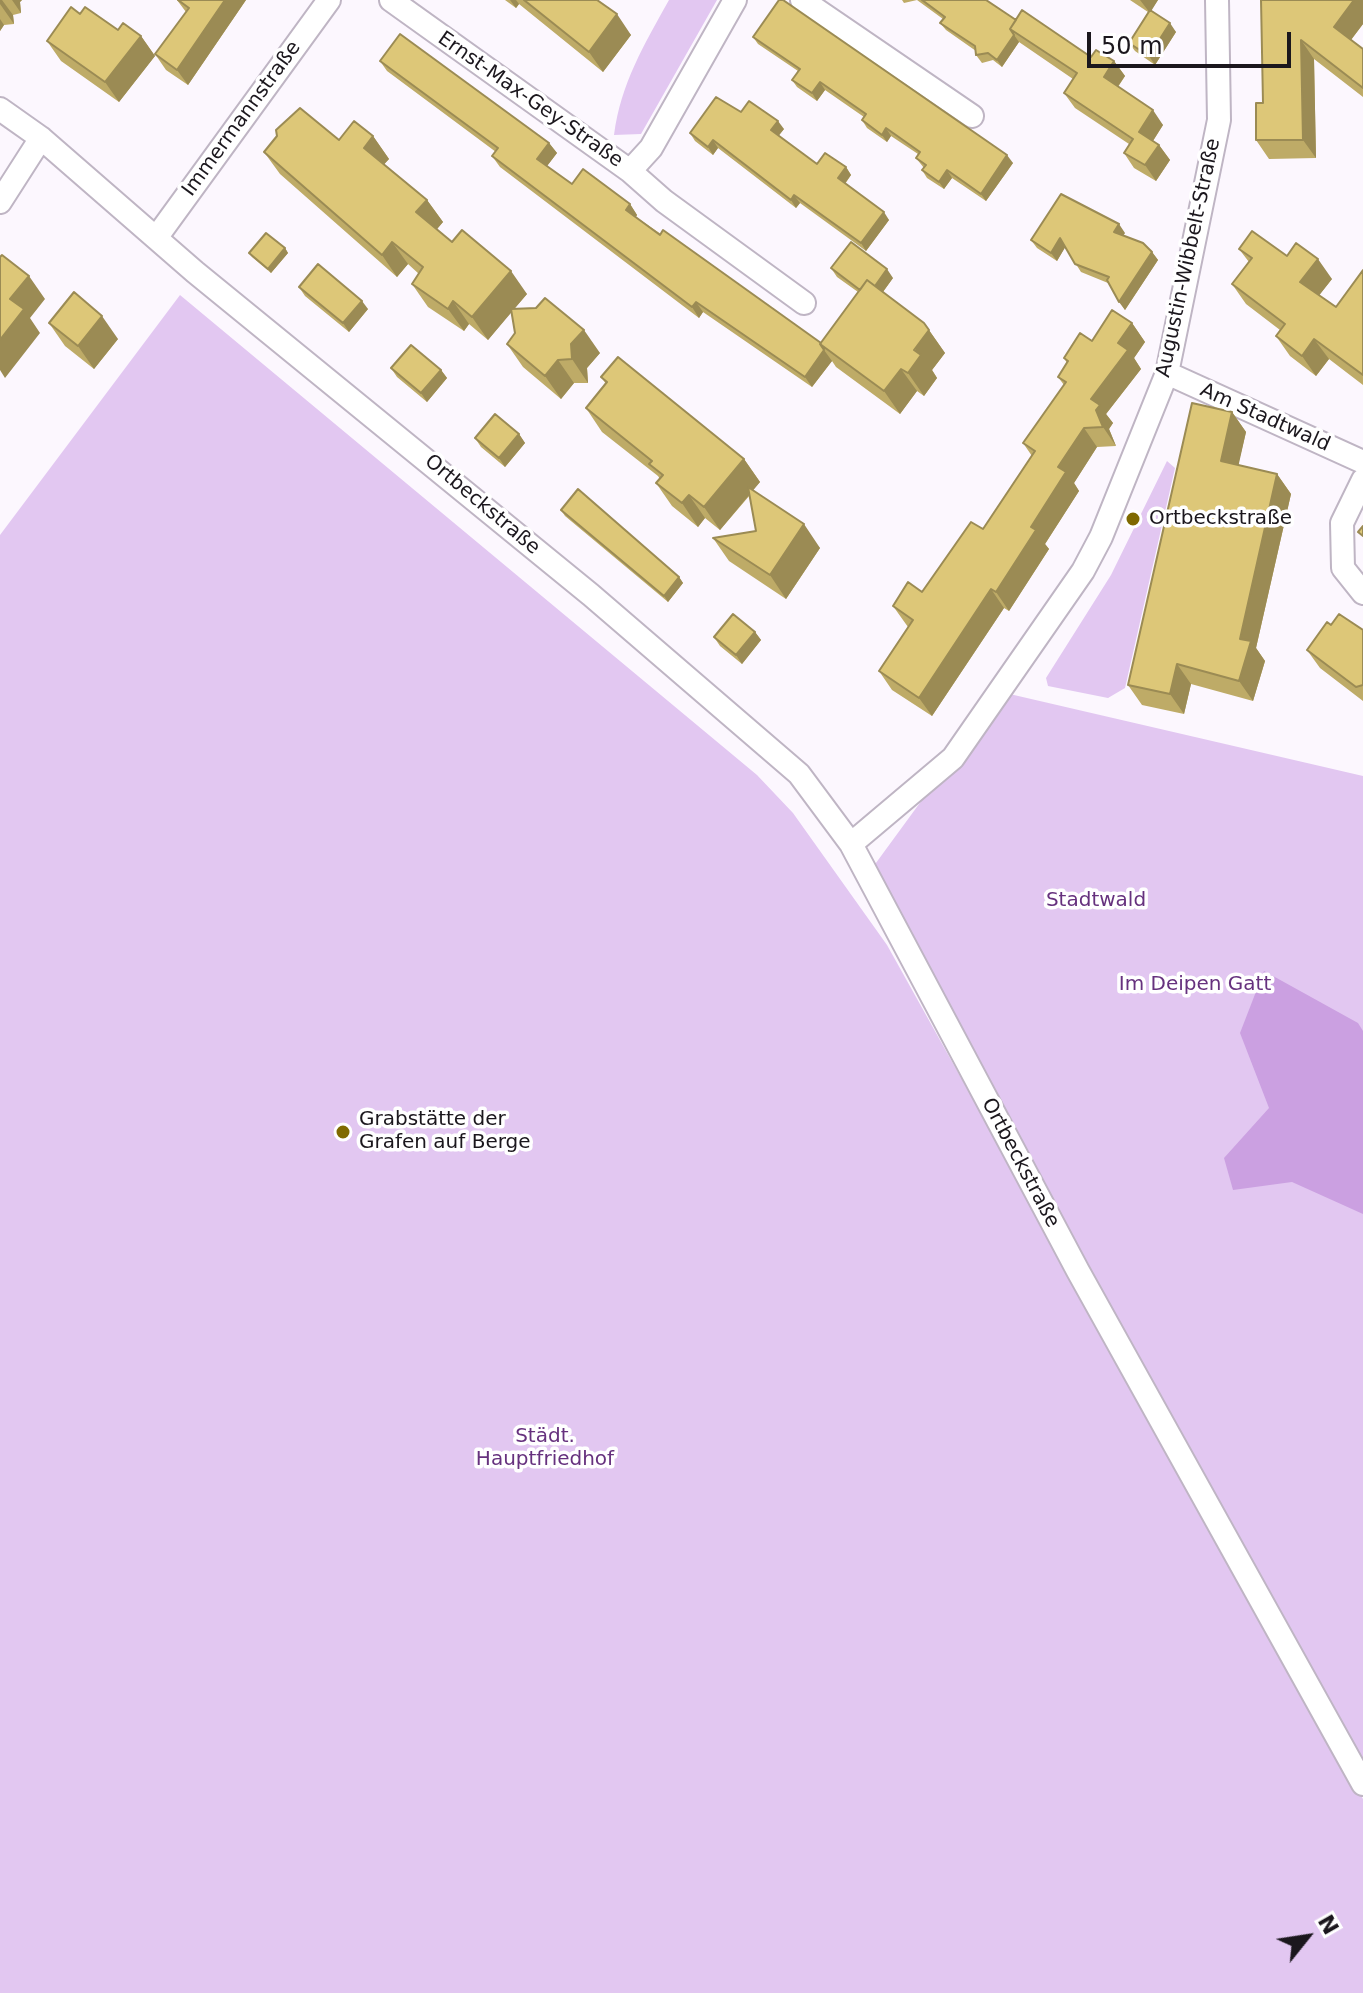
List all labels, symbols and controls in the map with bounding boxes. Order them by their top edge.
scale bar [1091,16,1295,66]
street label: Ernst-Max-Gey-Straße [433,27,627,173]
text: 50 m [1101,32,1163,60]
street label: Immermannstraße [178,37,306,201]
street label: Augustin-Wibbelt-Straße [1152,136,1226,380]
street label: Am Stadtwald [1196,379,1334,457]
street label: Ortbeckstraße [420,450,544,560]
place label: Ortbeckstraße [1149,507,1292,531]
marker: Ortbeckstraße [1124,510,1142,528]
park label: Stadtwald [1046,889,1146,913]
park label: Im Deipen Gatt [1119,973,1271,997]
street label: Ortbeckstraße [976,1094,1064,1232]
place label: Grabstätte der Grafen auf Berge [359,1108,531,1155]
marker: Grabstätte der Grafen auf Berge [334,1123,352,1141]
park label: Städt. Hauptfriedhof [476,1425,614,1472]
north arrow [1267,1897,1347,1977]
text: N [1313,1911,1344,1939]

